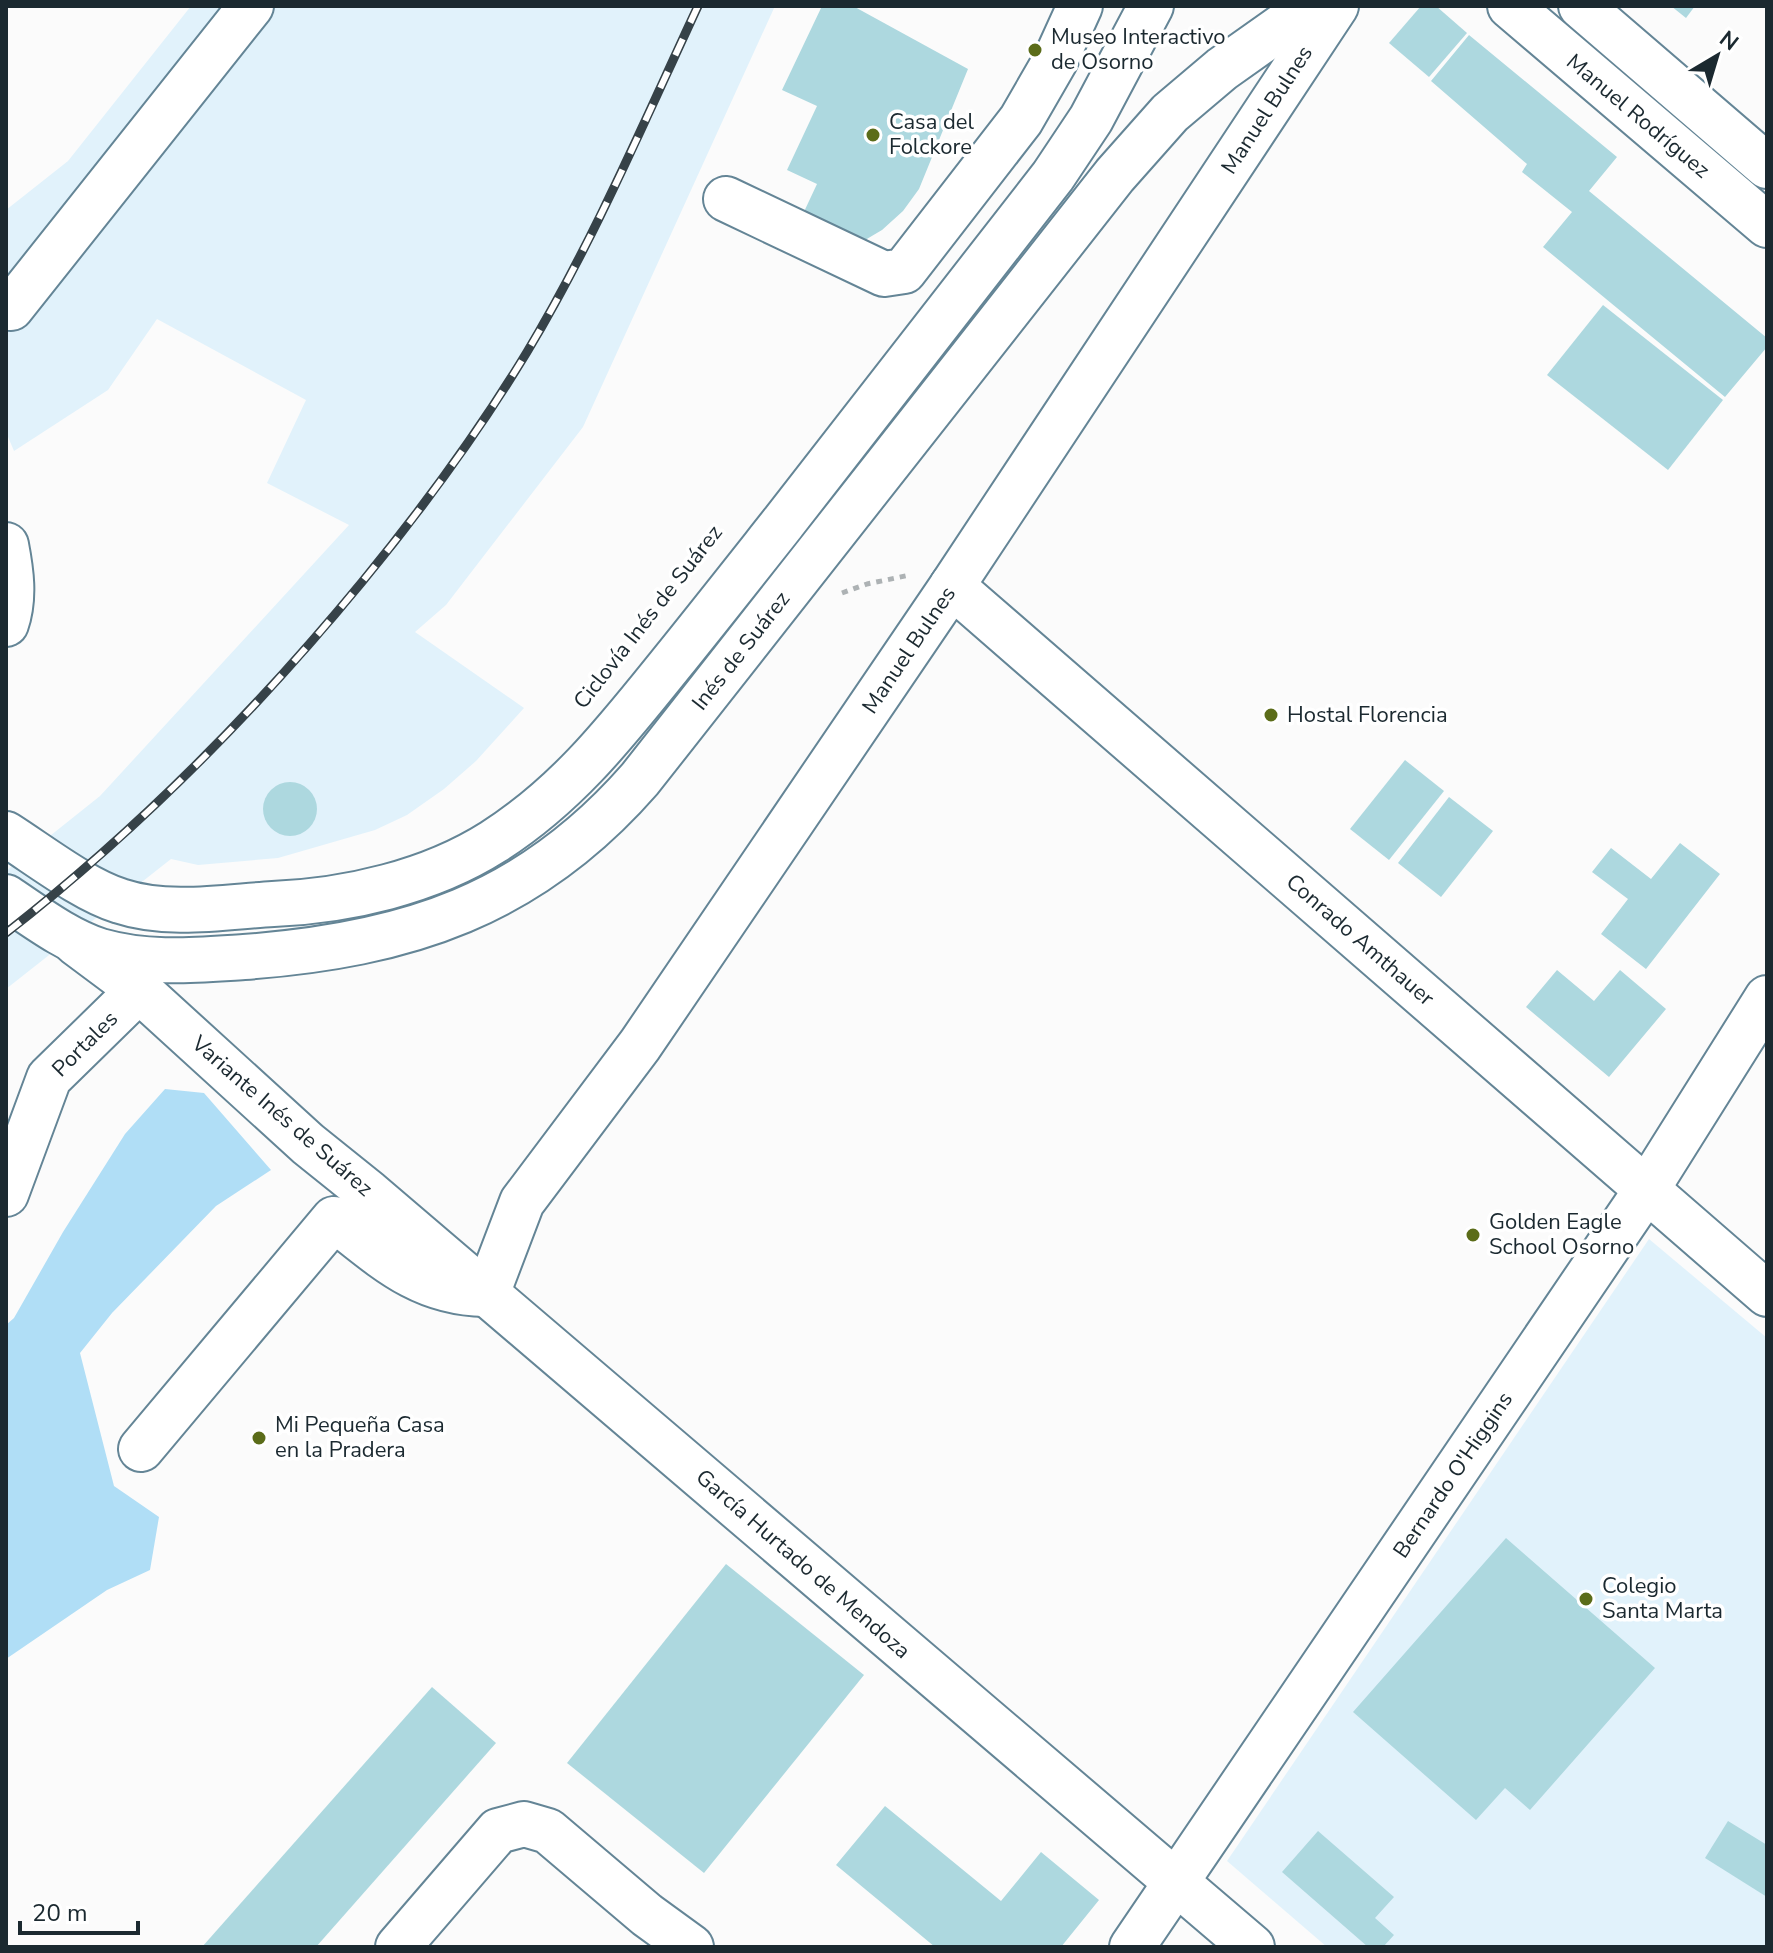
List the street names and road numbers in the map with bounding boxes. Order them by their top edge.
street label: Manuel Bulnes [1214,40,1320,180]
street label: Manuel Rodríguez [1560,47,1716,185]
street label: Ciclovía Inés de Suárez [567,519,729,715]
street label: Manuel Bulnes [855,580,963,720]
street label: Inés de Suárez [685,585,797,717]
street label: Conrado Amthauer [1279,867,1441,1013]
street label: Portales [45,1004,125,1084]
street label: Variante Inés de Suárez [184,1028,379,1203]
street label: Bernardo O'Higgins [1386,1386,1520,1564]
street label: García Hurtado de Mendoza [689,1462,917,1666]

